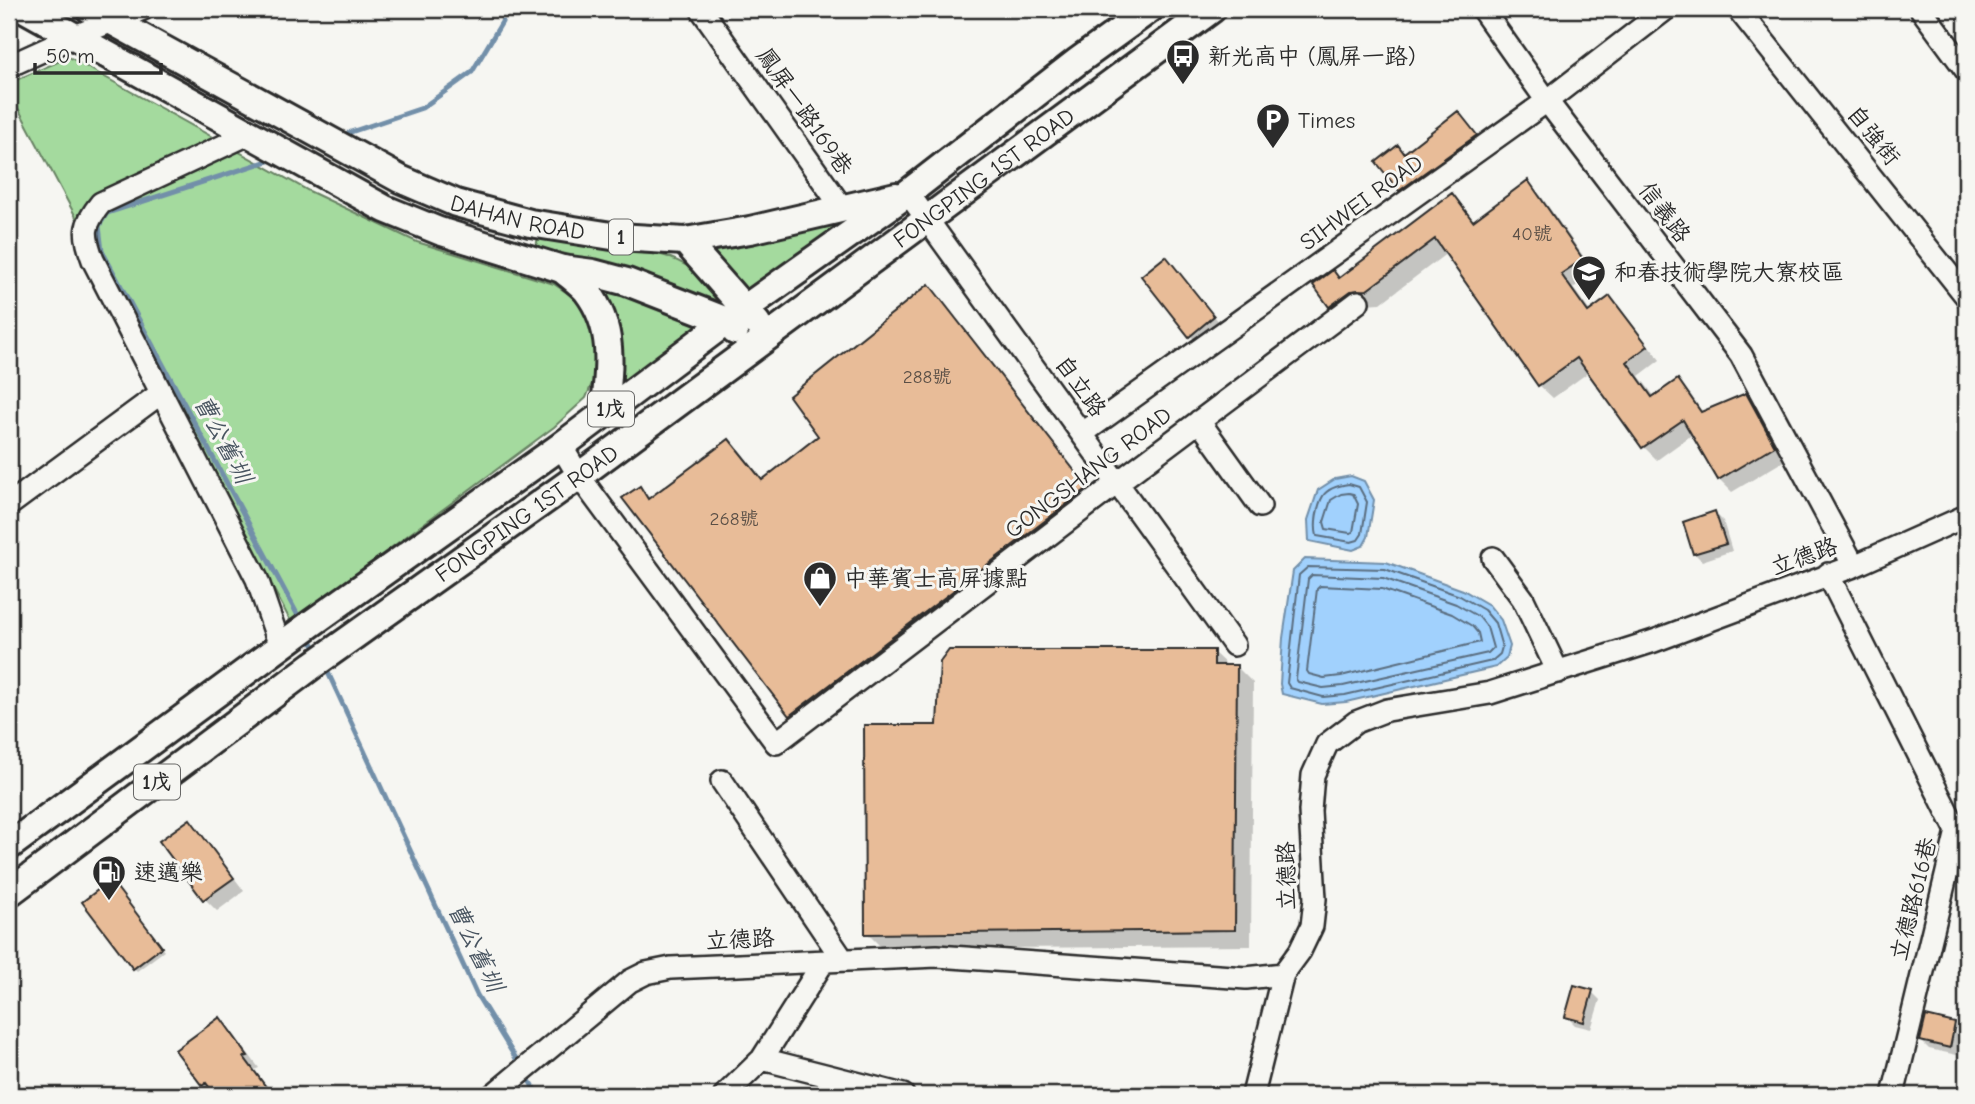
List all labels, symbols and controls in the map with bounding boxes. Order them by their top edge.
scale bar [35,32,161,76]
bus stop icon: 新光高中 (鳳屏一路) [1164,37,1202,86]
street label: 鳳屏一路169巷 [751,43,859,181]
place label: 新光高中 (鳳屏一路) [1208,43,1416,70]
text: 50 m [46,44,95,68]
street label: 自強街 [1841,100,1906,171]
parking icon: Times [1254,101,1292,150]
street label: FONGPING 1ST ROAD [888,102,1080,254]
place label: Times [1298,107,1355,134]
street label: SIHWEI ROAD [1295,149,1428,256]
street label: 信義路 [1633,177,1696,248]
street label: DAHAN ROAD [448,189,587,246]
road number: 1 [609,219,633,254]
house number: 40號 [1512,223,1552,245]
school or university icon: 和春技術學院大寮校區 [1570,253,1608,302]
place label: 和春技術學院大寮校區 [1614,259,1844,286]
street label: 自立路 [1049,350,1112,422]
house number: 288號 [903,366,951,388]
water label: 曹公舊圳 [188,390,259,491]
road number: 1戊 [588,392,634,426]
street label: GONGSHANG ROAD [1000,401,1177,544]
street label: FONGPING 1ST ROAD [430,439,623,588]
house number: 268號 [709,508,759,530]
street label: 立德路 [1767,532,1841,581]
shop icon: 中華賓士高屏據點 [801,559,839,608]
place label: 中華賓士高屏據點 [844,565,1028,592]
road number: 1戊 [134,764,180,800]
street label: 立德路616巷 [1885,834,1942,964]
street label: 立德路 [1272,841,1301,911]
fuel station icon: 速邁樂 [90,853,128,902]
place label: 速邁樂 [134,859,203,886]
water label: 曹公舊圳 [442,898,511,999]
street label: 立德路 [705,924,775,955]

